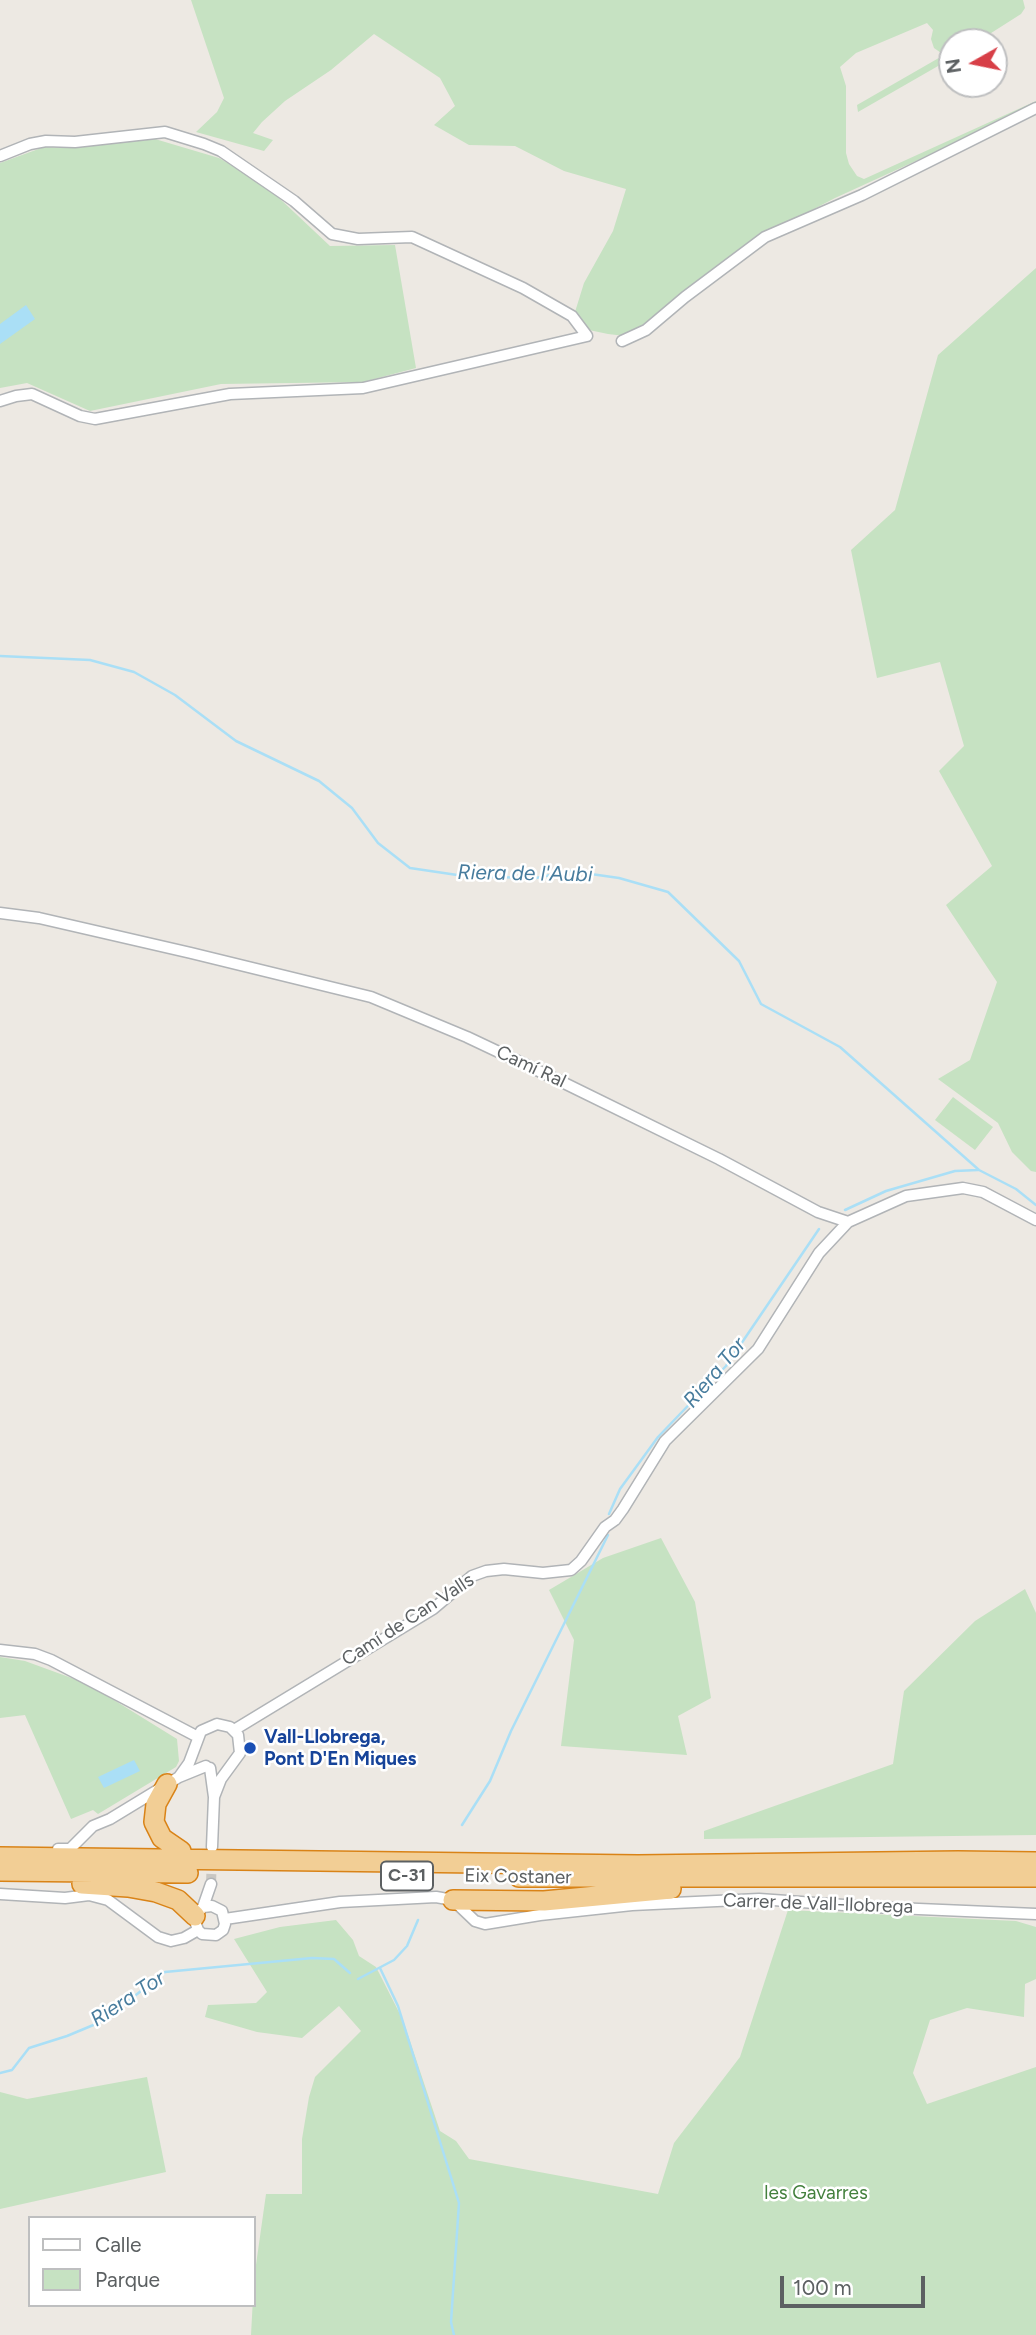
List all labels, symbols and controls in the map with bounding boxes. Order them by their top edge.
north arrow [938,28,1008,98]
text: N [941,57,966,75]
water label: Riera de l'Aubi [457,860,593,888]
street label: Camí Ral [492,1041,570,1093]
water label: Riera Tor [678,1333,752,1413]
street label: Camí de Can Valls [338,1569,478,1671]
place label: Vall-Llobrega, Pont D'En Miques [264,1726,416,1770]
marker: Vall-Llobrega, Pont D'En Miques [242,1740,258,1756]
road number: C-31 [381,1862,433,1890]
street label: Eix Costaner [464,1865,572,1889]
street label: Carrer de Vall-llobrega [722,1889,914,1919]
water label: Riera Tor [86,1966,170,2032]
park label: les Gavarres [764,2182,868,2204]
legend [28,2216,256,2307]
text: Calle [95,2232,142,2257]
scale bar [784,2262,929,2306]
text: Parque [95,2267,160,2292]
text: 100 m [793,2275,852,2300]

